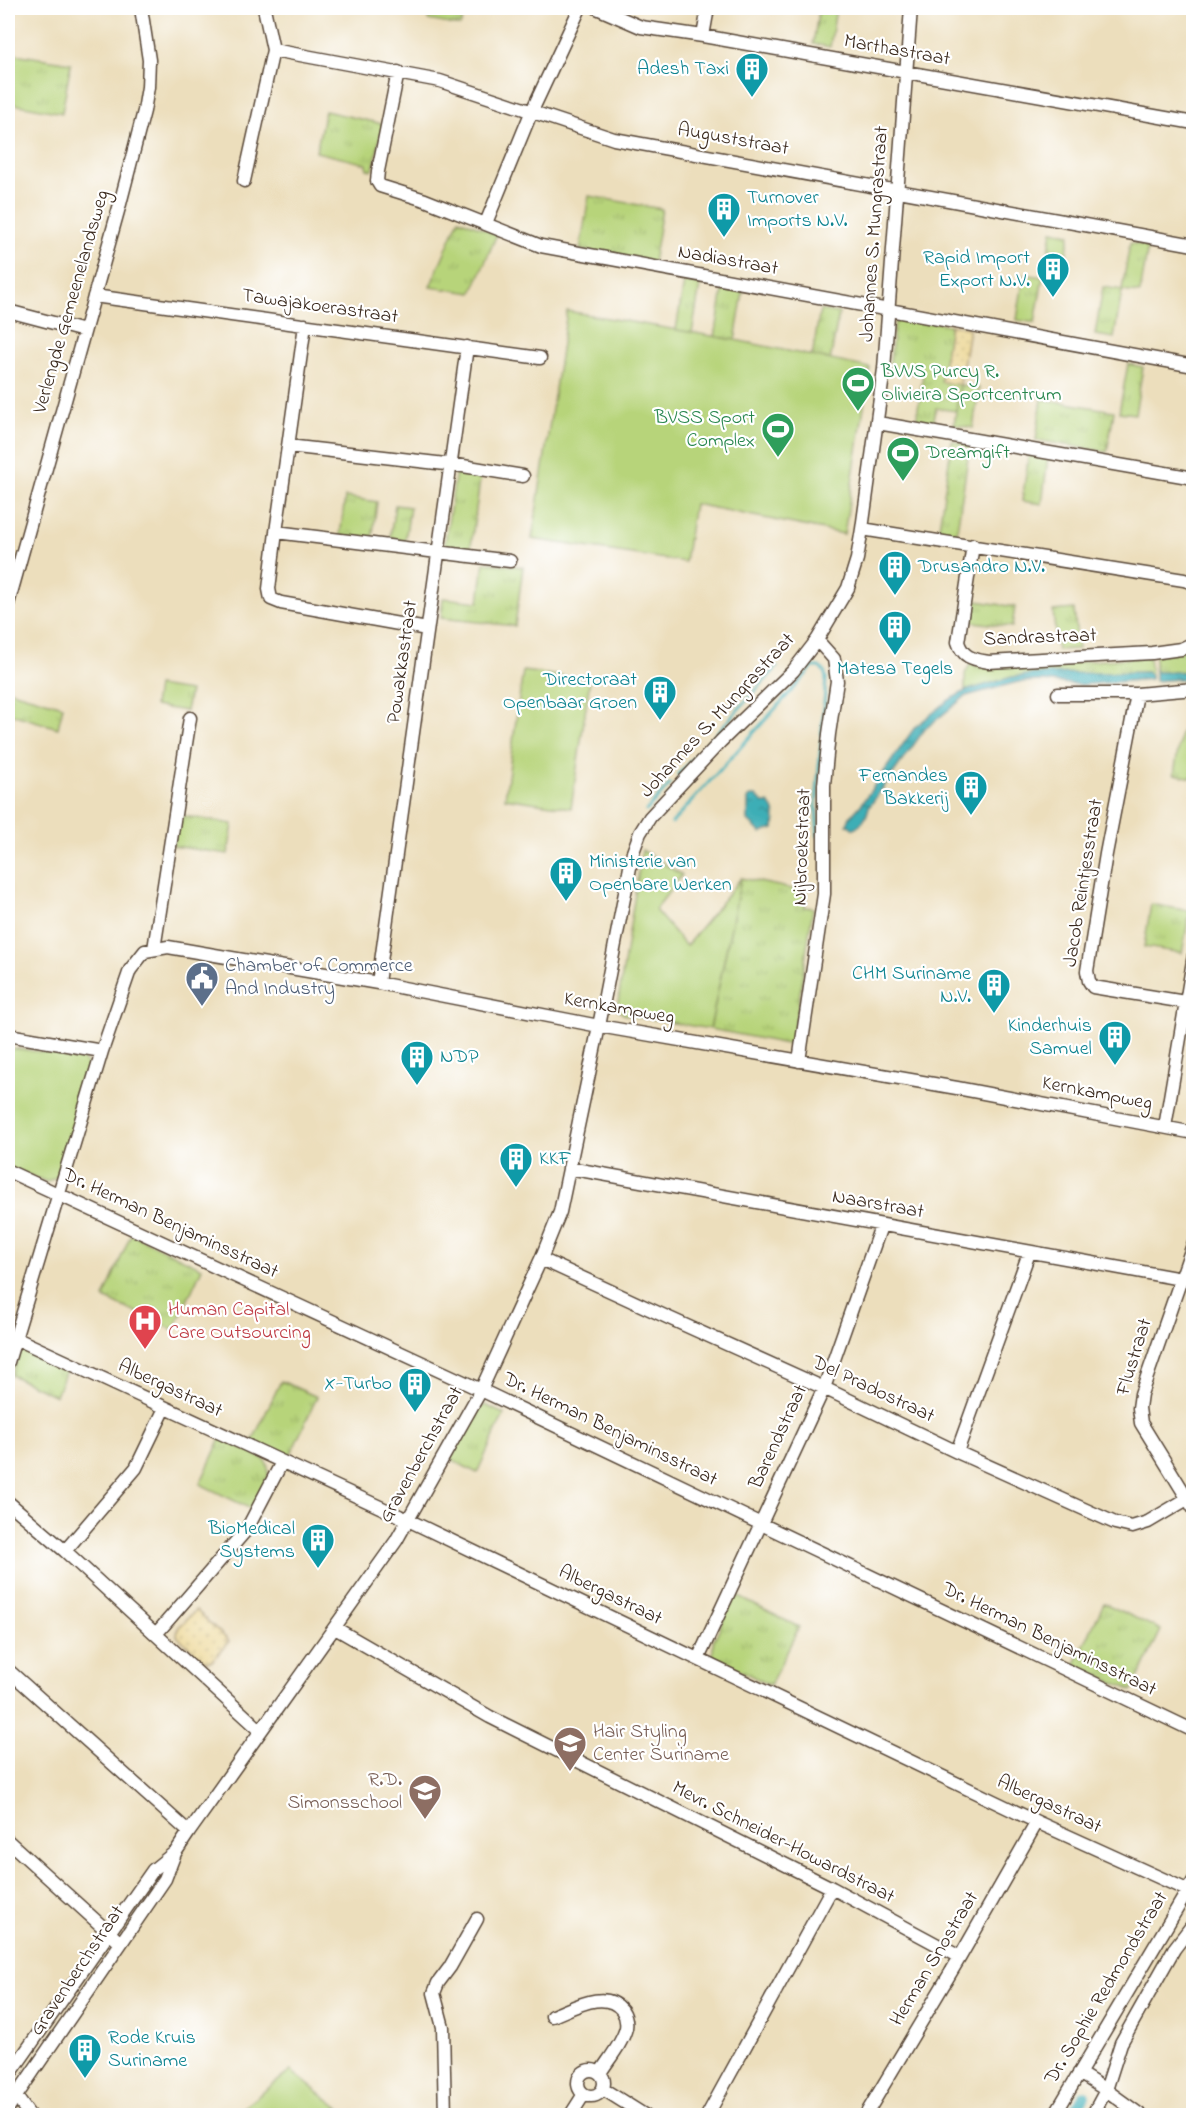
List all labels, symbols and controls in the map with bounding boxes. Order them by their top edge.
street label: Marthastraat [842,27,953,75]
building icon: Adesh Taxi [734,51,770,98]
place label: Adesh Taxi [637,55,729,84]
street label: Auguststraat [675,116,791,165]
street label: Johannes S. Mungrastraat [853,125,898,343]
place label: Turnover Imports N.V. [747,184,848,236]
street label: Verlengde Gemeenelandsweg [26,187,119,418]
building icon: Turnover Imports N.V. [706,191,742,238]
street label: Nadiastraat [676,238,781,284]
place label: Rapid Import Export N.V. [923,244,1030,296]
building icon: Rapid Import Export N.V. [1035,251,1071,298]
street label: Tawajakoerastraat [240,282,400,332]
place label: BVVS Purcy R. Olivieira Sportcentrum [880,358,1062,410]
sports icon: BVVS Purcy R. Olivieira Sportcentrum [840,365,876,412]
place label: BVSS Sport Complex [653,404,755,456]
sports icon: BVSS Sport Complex [760,411,796,458]
sports icon: Dreamgift [885,435,921,482]
place label: Dreamgift [925,439,1010,469]
building icon: Drusandro N.V. [877,549,913,596]
place label: Drusandro N.V. [917,553,1045,582]
street label: Powakkastraat [380,598,426,726]
building icon: Matesa Tegels [877,609,913,656]
street label: Sandrastraat [983,622,1097,654]
street label: Johannes S. Mungrastraat [634,627,803,806]
place label: Matesa Tegels [837,655,953,685]
place label: Directoraat Openbaar Groen [503,666,637,718]
building icon: Directoraat Openbaar Groen [642,674,678,721]
place label: Fernandes Bakkerij [858,762,949,814]
building icon: Fernandes Bakkerij [953,769,989,816]
street label: Nijbroekstraat [786,788,820,906]
street label: Jacob Reintjesstraat [1056,797,1112,969]
place label: Ministerie van Openbare Werken [589,848,732,900]
building icon: Ministerie van Openbare Werken [548,855,584,902]
place label: Chamber of Commerce And Industry [225,952,413,1004]
public building icon: Chamber of Commerce And Industry [184,960,220,1007]
place label: CHM Suriname N.V. [852,960,971,1012]
building icon: CHM Suriname N.V. [976,967,1012,1014]
street label: Kernkampweg [561,985,677,1034]
place label: Kinderhuis Samuel [1008,1012,1092,1064]
building icon: Kinderhuis Samuel [1097,1019,1133,1066]
building icon: NDP [399,1039,435,1086]
place label: NDP [440,1043,479,1072]
street label: Kernkampweg [1039,1069,1155,1120]
building icon: KKF [498,1141,534,1188]
place label: KKF [539,1145,571,1174]
street label: Dr. Herman Benjaminsstraat [56,1161,283,1287]
street label: Naarstraat [830,1183,926,1227]
place label: Human Capital Care Outsourcing [168,1296,311,1349]
hospital icon: Human Capital Care Outsourcing [127,1303,163,1350]
street label: Flustraat [1109,1315,1161,1400]
street label: Del Pradostraat [806,1348,939,1431]
street label: Albergastraat [112,1352,227,1427]
street label: Dr. Herman Benjaminsstraat [497,1365,722,1495]
building icon: X-Turbo [397,1366,433,1413]
place label: X-Turbo [324,1370,392,1399]
street label: Barendstraat [742,1380,816,1495]
street label: Gravenberchstraat [372,1381,472,1529]
place label: BioMedical Systems [208,1515,295,1567]
building icon: BioMedical Systems [300,1522,336,1569]
street label: Albergastraat [553,1558,667,1635]
street label: Dr. Herman Benjaminsstraat [936,1575,1161,1705]
place label: Hair Styling Center Suriname [593,1718,729,1770]
school or university icon: Hair Styling Center Suriname [552,1725,588,1772]
place label: R.D. Simonsschool [287,1766,402,1818]
street label: Albergastraat [991,1768,1106,1843]
school or university icon: R.D. Simonsschool [407,1773,443,1820]
street label: Mevr. Schneider-Howardstraat [667,1774,900,1912]
street label: Herman Snostraat [883,1886,987,2032]
street label: Dr. Sophie Redmondstraat [1037,1886,1176,2091]
street label: Gravenberchstraat [23,1900,133,2042]
place label: Rode Kruis Suriname [108,2024,196,2076]
building icon: Rode Kruis Suriname [67,2032,103,2079]

